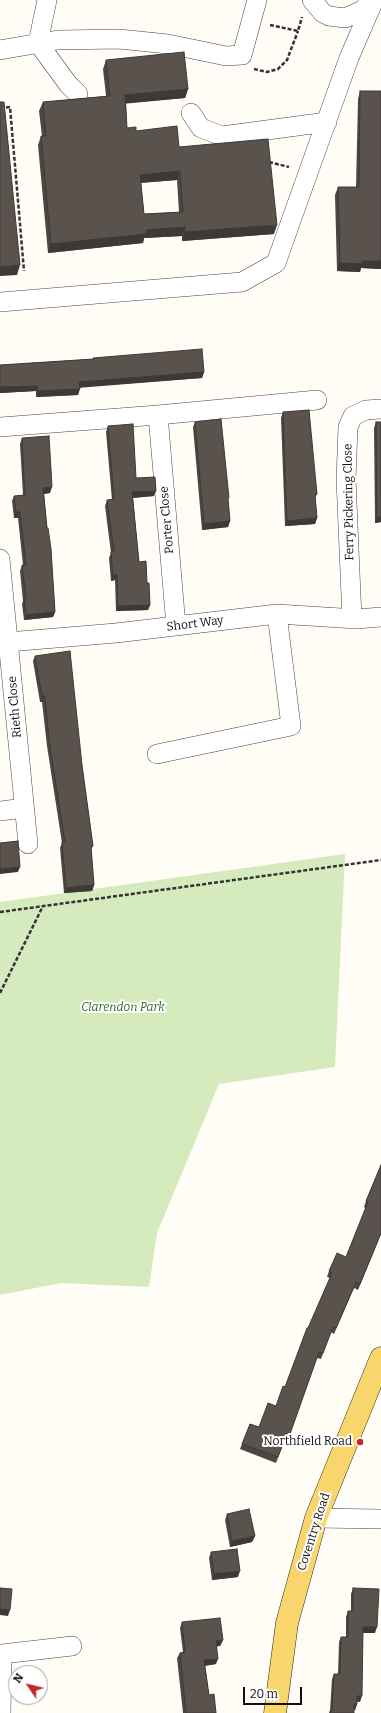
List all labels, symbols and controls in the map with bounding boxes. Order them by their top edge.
street label: Ferry Pickering Close [341,443,357,561]
street label: Porter Close [157,486,177,554]
street label: Short Way [166,613,224,635]
street label: Rieth Close [5,675,25,739]
park label: Clarendon Park [81,1001,165,1015]
place label: Northfield Road [263,1435,352,1449]
marker: Northfield Road [355,1437,365,1447]
street label: Coventry Road [295,1491,333,1573]
north arrow [8,1665,48,1705]
text: N [11,1671,26,1686]
scale bar [245,1679,304,1705]
text: 20 m [250,1687,278,1701]

